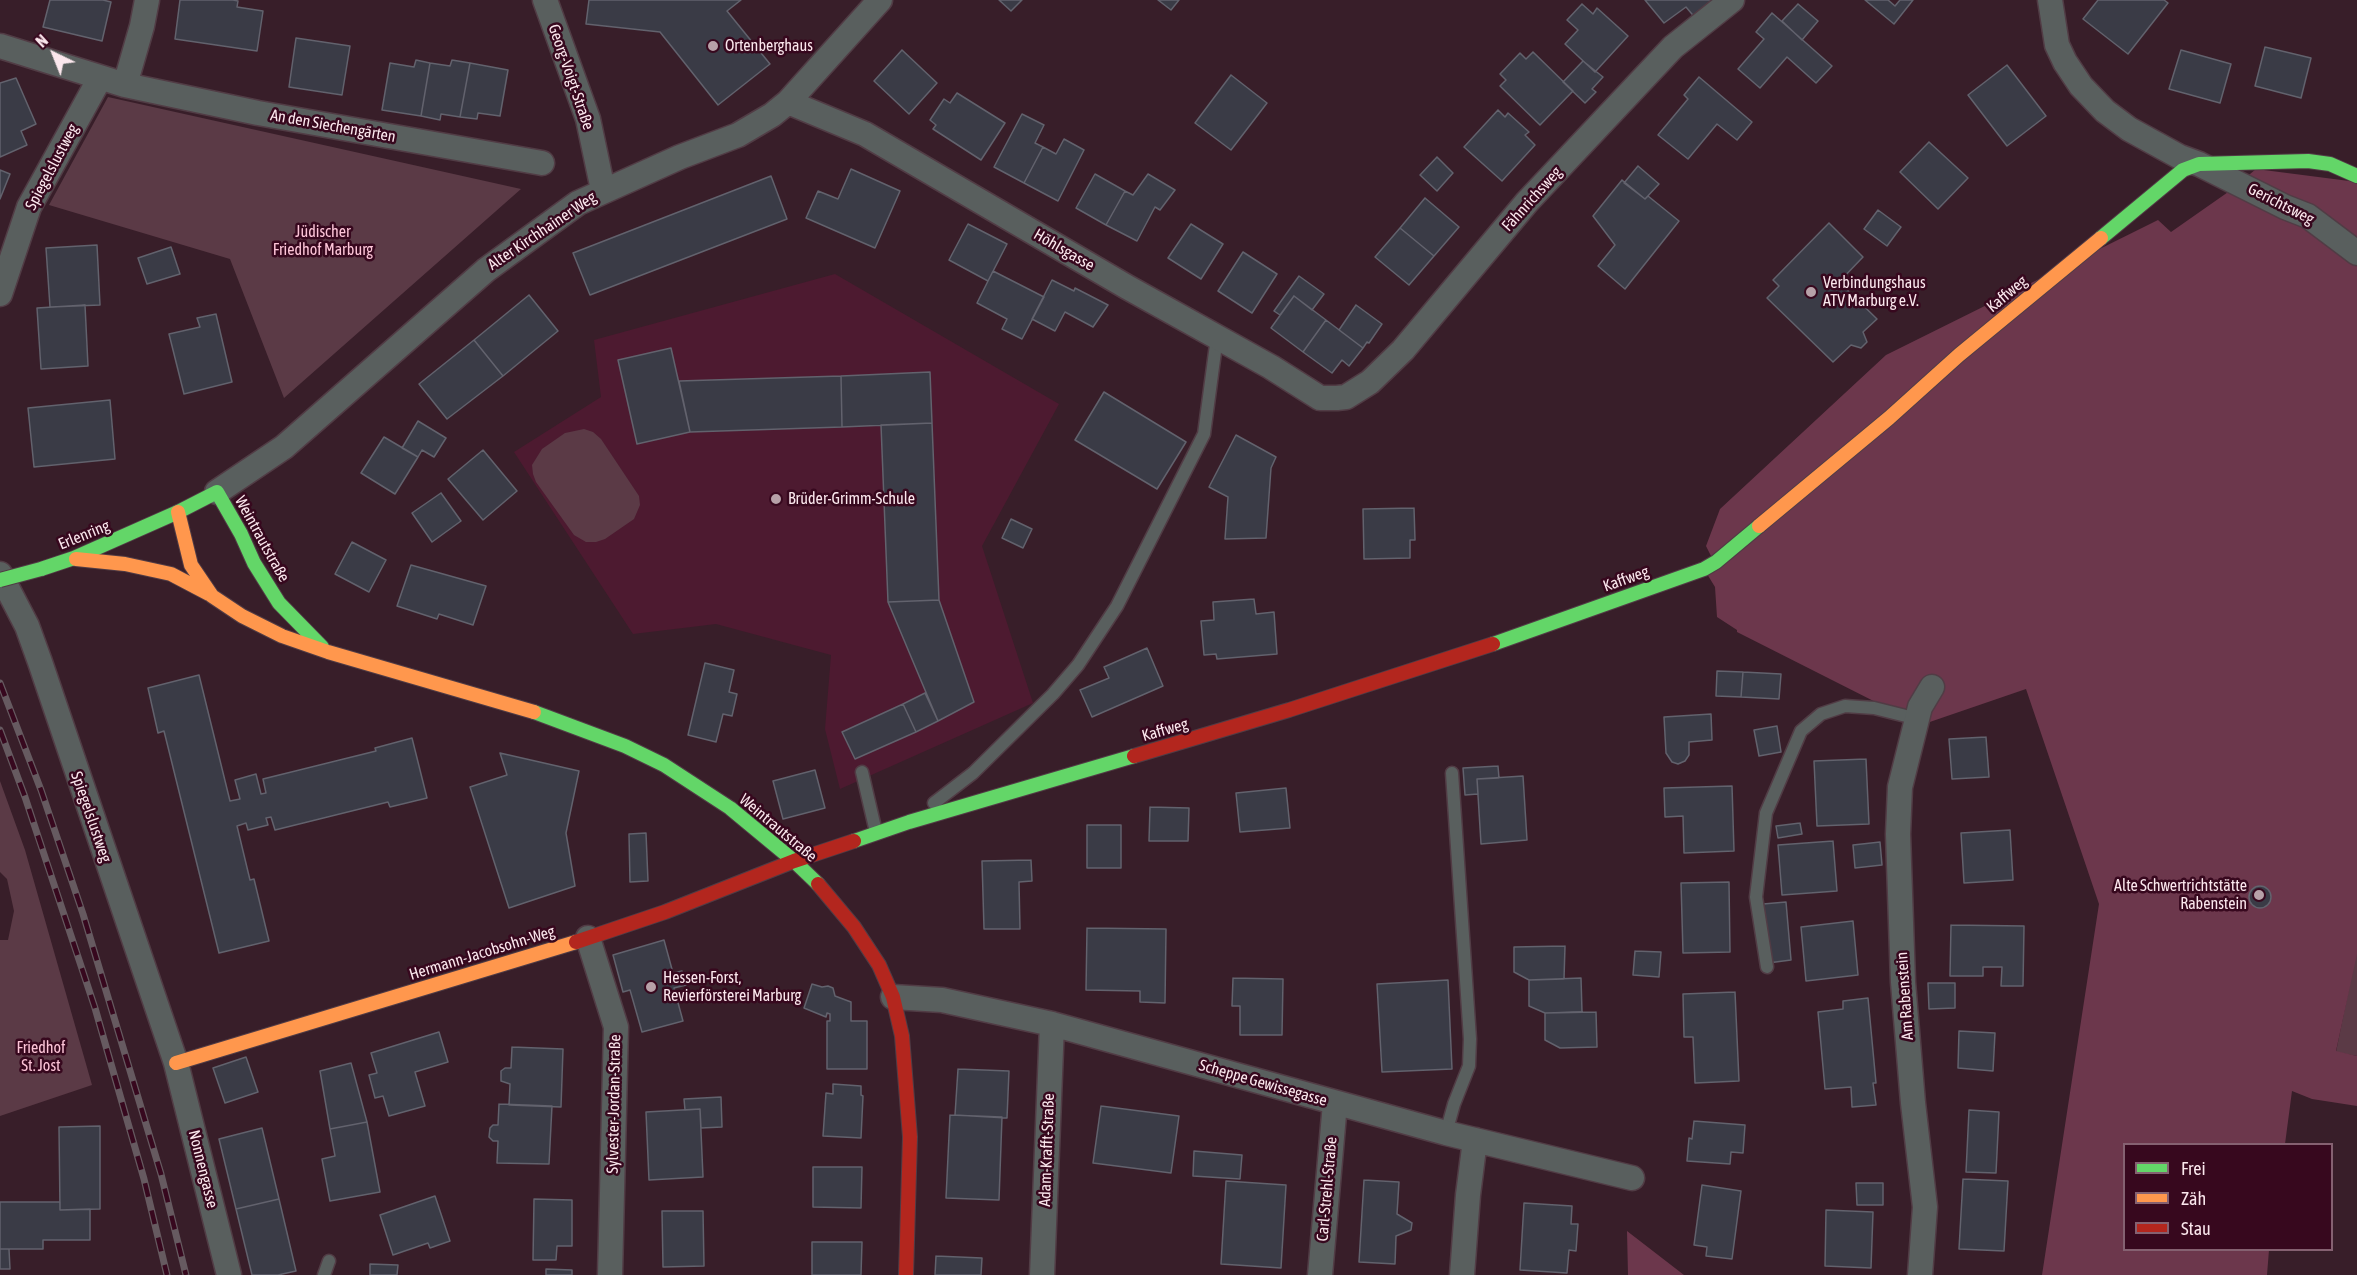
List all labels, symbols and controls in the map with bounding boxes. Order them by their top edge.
street label: Georg-Voigt-Straße [544,22,598,132]
north arrow [24,24,84,84]
text: N [32,31,51,51]
place label: Ortenberghaus [725,36,813,56]
marker: Ortenberghaus [706,39,720,53]
street label: An den Siechengärten [269,106,397,146]
street label: Spiegelslustweg [21,121,83,213]
street label: Fähnrichsweg [1498,163,1566,235]
street label: Gerichtsweg [2245,179,2317,229]
street label: Alter Kirchhainer Weg [484,188,600,274]
park label: Jüdischer Friedhof Marburg [273,222,373,260]
street label: Höhlsgasse [1030,225,1098,275]
street label: Kaffweg [1983,271,2031,317]
place label: Verbindungshaus ATV Marburg e.V. [1823,273,1926,311]
marker: Verbindungshaus ATV Marburg e.V. [1804,285,1818,299]
place label: Brüder-Grimm-Schule [788,489,915,509]
marker: Brüder-Grimm-Schule [769,492,783,506]
street label: Weintrautstraße [230,493,294,585]
street label: Erlenring [56,516,112,554]
street label: Kaffweg [1601,562,1651,596]
street label: Kaffweg [1140,714,1190,746]
street label: Spiegelslustweg [67,769,115,865]
street label: Weintrautstraße [735,790,821,866]
place label: Alte Schwertrichtstätte Rabenstein [2114,876,2247,914]
marker: Alte Schwertrichtstätte Rabenstein [2252,888,2266,902]
street label: Hermann-Jacobsohn-Weg [407,922,557,984]
street label: Am Rabenstein [1892,951,1918,1041]
place label: Hessen-Forst, Revierförsterei Marburg [663,968,801,1006]
marker: Hessen-Forst, Revierförsterei Marburg [644,980,658,994]
street label: Sylvester-Jordan-Straße [603,1034,625,1174]
park label: Friedhof St. Jost [17,1038,65,1076]
street label: Scheppe Gewissegasse [1197,1056,1329,1110]
street label: Adam-Krafft-Straße [1035,1093,1059,1207]
street label: Nonnengasse [184,1128,222,1210]
street label: Carl-Strehl-Straße [1313,1136,1341,1242]
legend [2123,1143,2333,1251]
text: Frei [2181,1158,2206,1179]
text: Zäh [2181,1188,2206,1209]
text: Stau [2181,1218,2211,1239]

